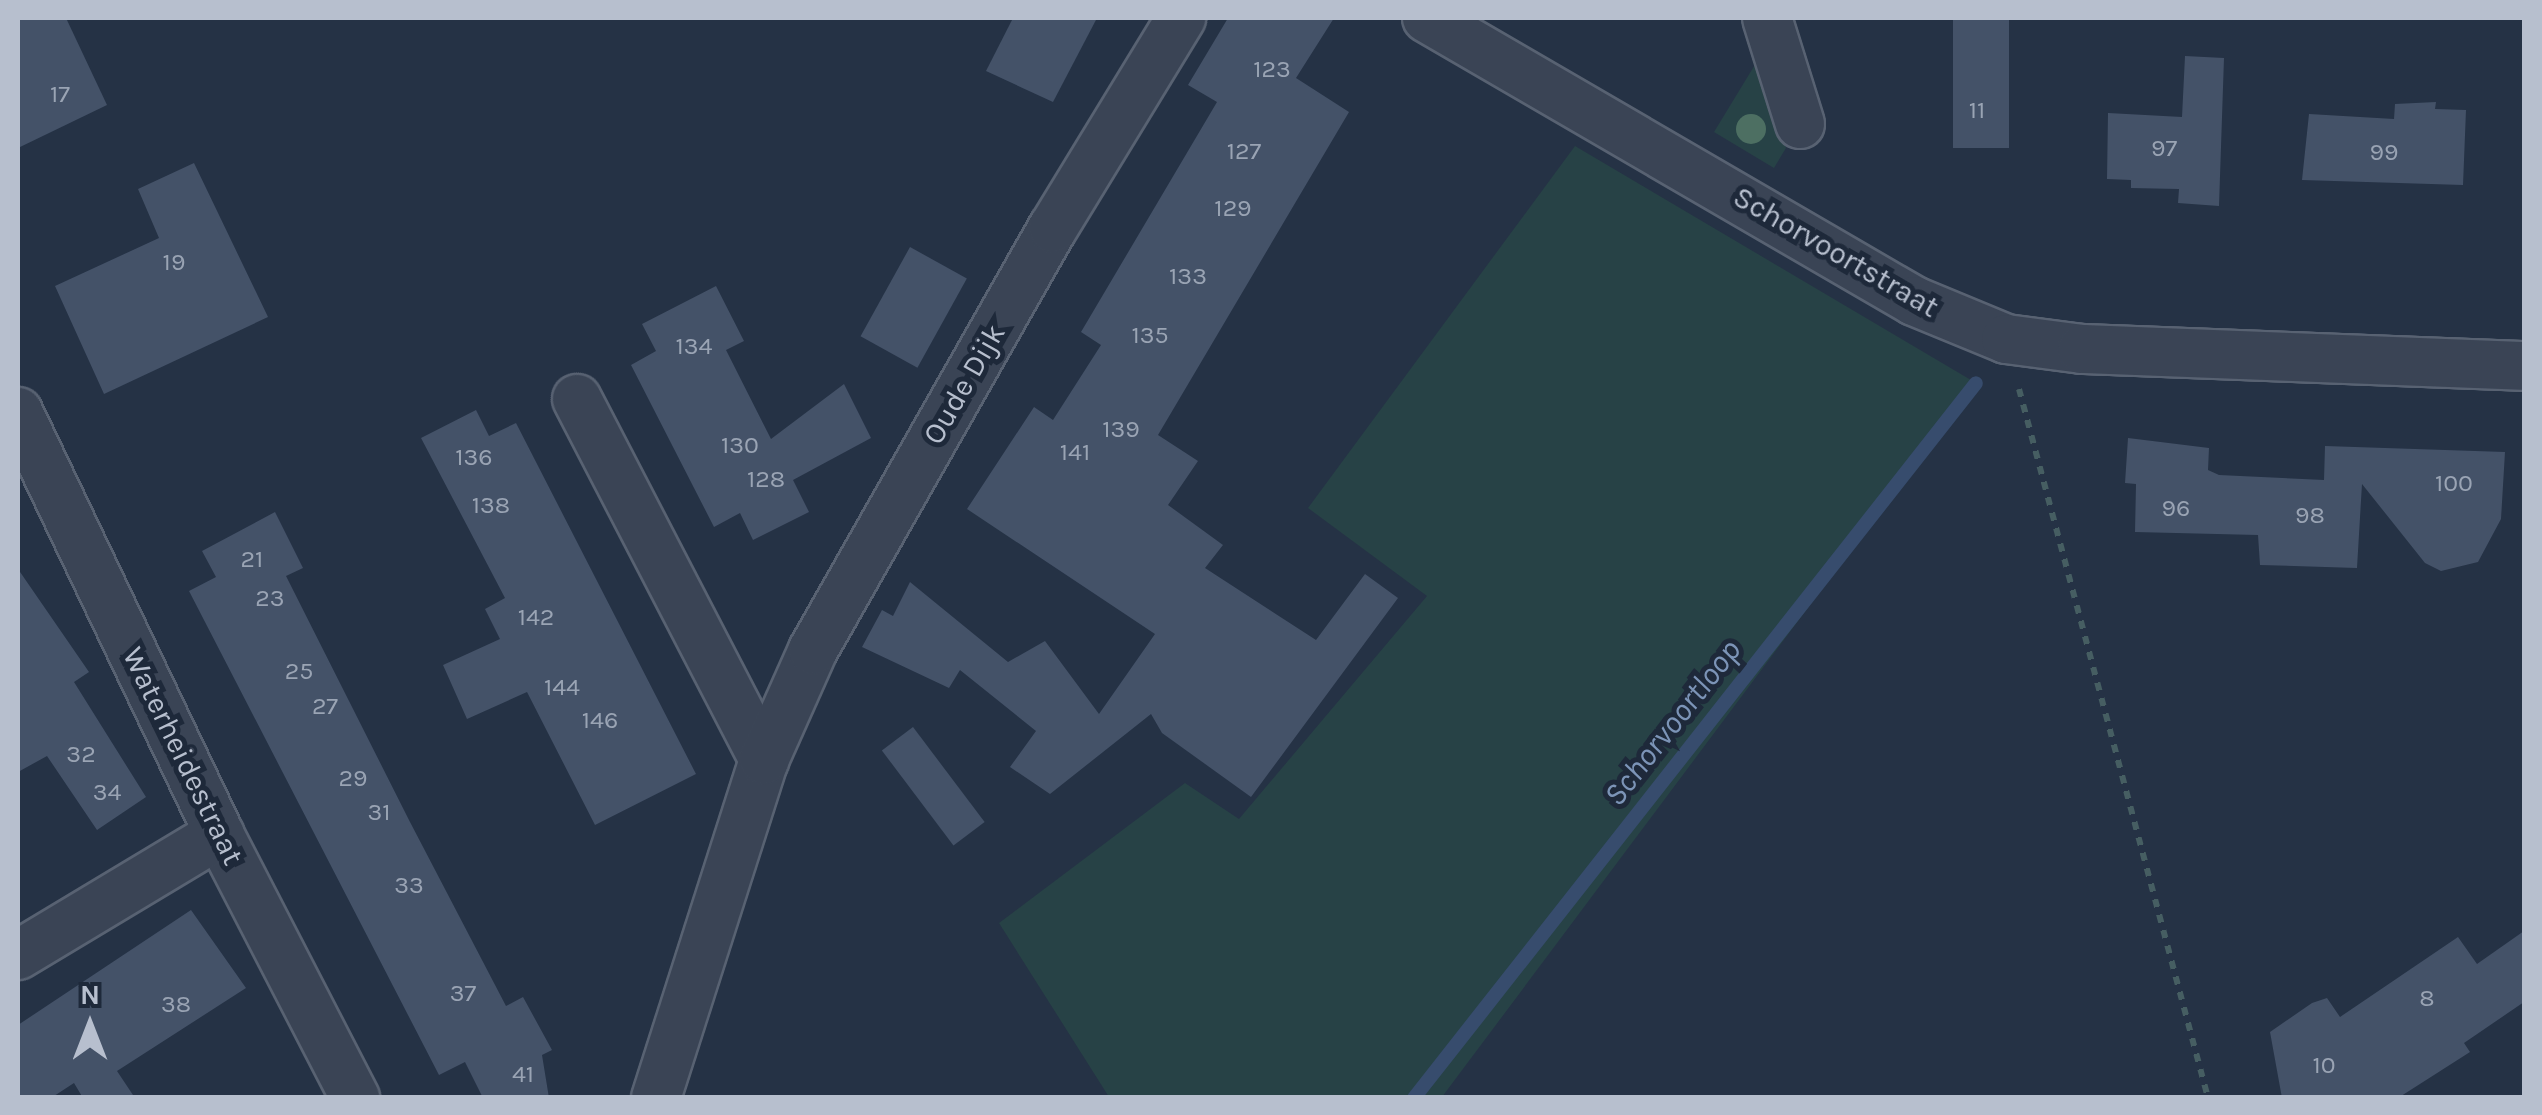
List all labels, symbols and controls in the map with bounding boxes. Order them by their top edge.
house number: 123 [1253,54,1291,84]
house number: 17 [50,79,70,109]
house number: 11 [1969,95,1985,125]
house number: 97 [2151,133,2177,163]
house number: 127 [1227,136,1261,166]
house number: 99 [2370,137,2398,167]
street label: Schorvoortstraat [1727,179,1945,325]
house number: 129 [1214,193,1252,223]
house number: 19 [163,247,185,277]
house number: 133 [1169,261,1207,291]
street label: Oude Dijk [915,317,1013,451]
house number: 135 [1131,320,1169,350]
house number: 134 [676,331,712,361]
house number: 139 [1102,414,1140,444]
house number: 130 [721,430,759,460]
house number: 141 [1060,437,1090,467]
house number: 136 [455,442,493,472]
house number: 128 [747,464,785,494]
house number: 100 [2435,468,2473,498]
house number: 138 [472,490,510,520]
house number: 96 [2162,493,2190,523]
house number: 98 [2295,500,2325,530]
house number: 21 [241,544,263,574]
house number: 23 [255,583,285,613]
house number: 142 [518,602,554,632]
water label: Schorvoortloop [1596,632,1750,814]
street label: Waterheidestraat [115,641,251,871]
house number: 25 [285,656,313,686]
house number: 144 [544,672,580,702]
house number: 27 [312,691,338,721]
house number: 146 [582,705,618,735]
house number: 32 [66,739,96,769]
house number: 29 [339,763,367,793]
house number: 34 [93,777,121,807]
house number: 31 [367,797,391,827]
house number: 33 [394,870,424,900]
north arrow [40,975,140,1075]
text: N [80,978,100,1011]
house number: 37 [450,978,476,1008]
house number: 8 [2419,983,2435,1013]
house number: 38 [161,989,191,1019]
house number: 10 [2312,1050,2336,1080]
house number: 41 [512,1059,534,1089]

